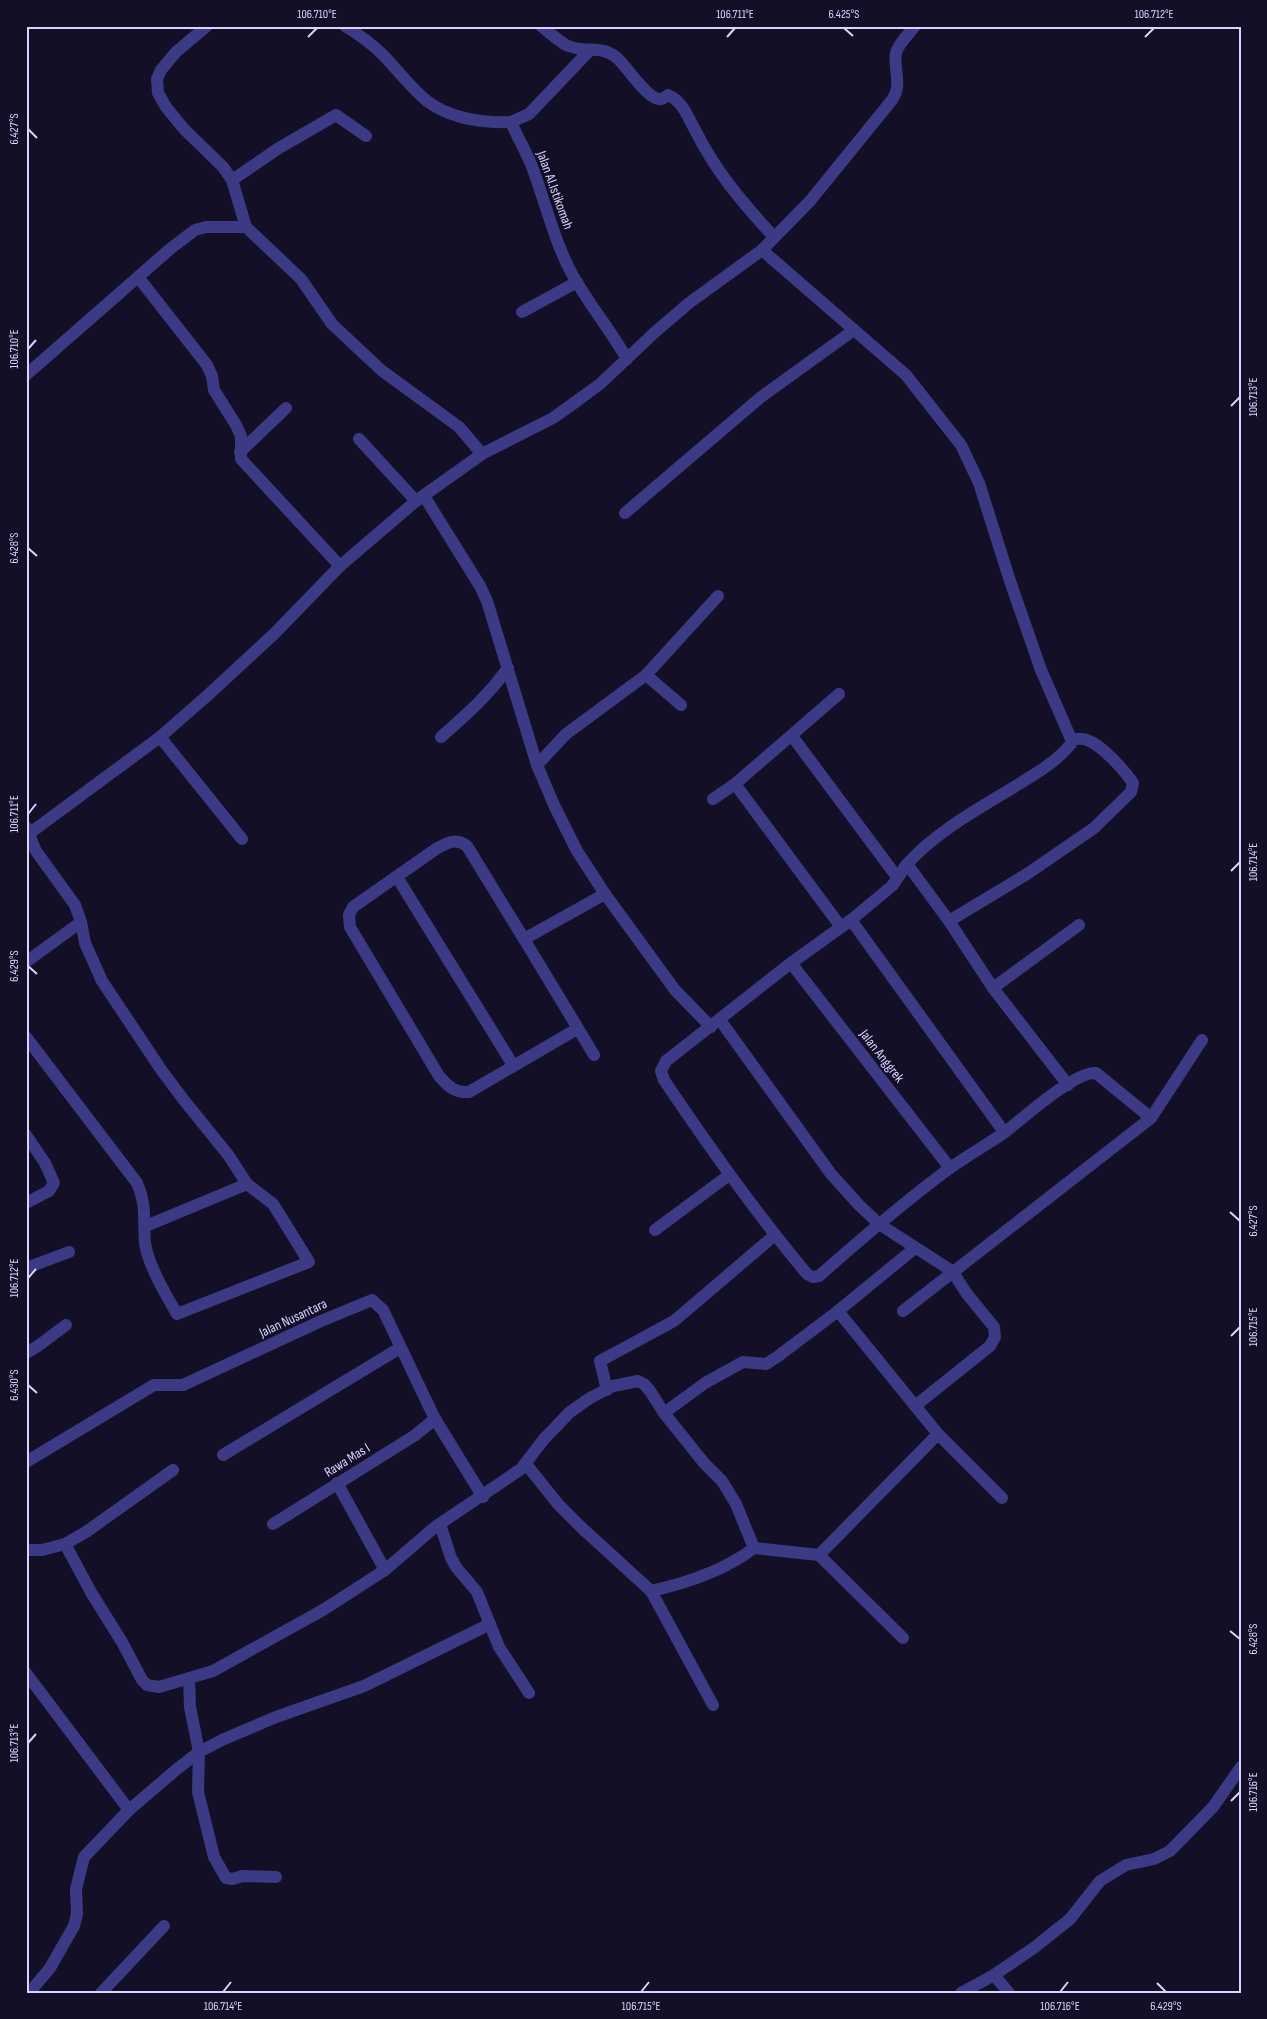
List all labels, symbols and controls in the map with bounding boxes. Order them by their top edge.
text: 106.710°E [297,7,337,22]
text: 106.711°E [716,7,754,22]
text: 6.425°S [829,7,859,22]
text: 106.712°E [1134,7,1174,22]
text: 6.427°S [7,113,22,145]
street label: Jalan Al.Istikomah [533,148,577,231]
text: 106.710°E [7,329,22,369]
text: 106.713°E [1246,377,1261,417]
text: 6.428°S [7,532,22,564]
text: 106.711°E [7,795,22,833]
text: 106.714°E [1246,843,1261,881]
text: 6.429°S [7,950,22,982]
street label: Jalan Anggrek [855,1025,908,1086]
text: 6.427°S [1246,1205,1261,1237]
text: 106.712°E [7,1258,22,1298]
street label: Jalan Nusantara [256,1295,330,1341]
text: 106.715°E [1246,1308,1261,1346]
text: 6.430°S [7,1369,22,1401]
street label: Rawa Mas I [321,1439,373,1481]
text: 6.428°S [1246,1623,1261,1655]
text: 106.713°E [7,1723,22,1763]
text: 106.716°E [1246,1772,1261,1812]
text: 106.714°E [204,1999,242,2014]
text: 106.715°E [622,1999,660,2014]
text: 106.716°E [1040,1999,1080,2014]
text: 6.429°S [1150,1999,1182,2014]

